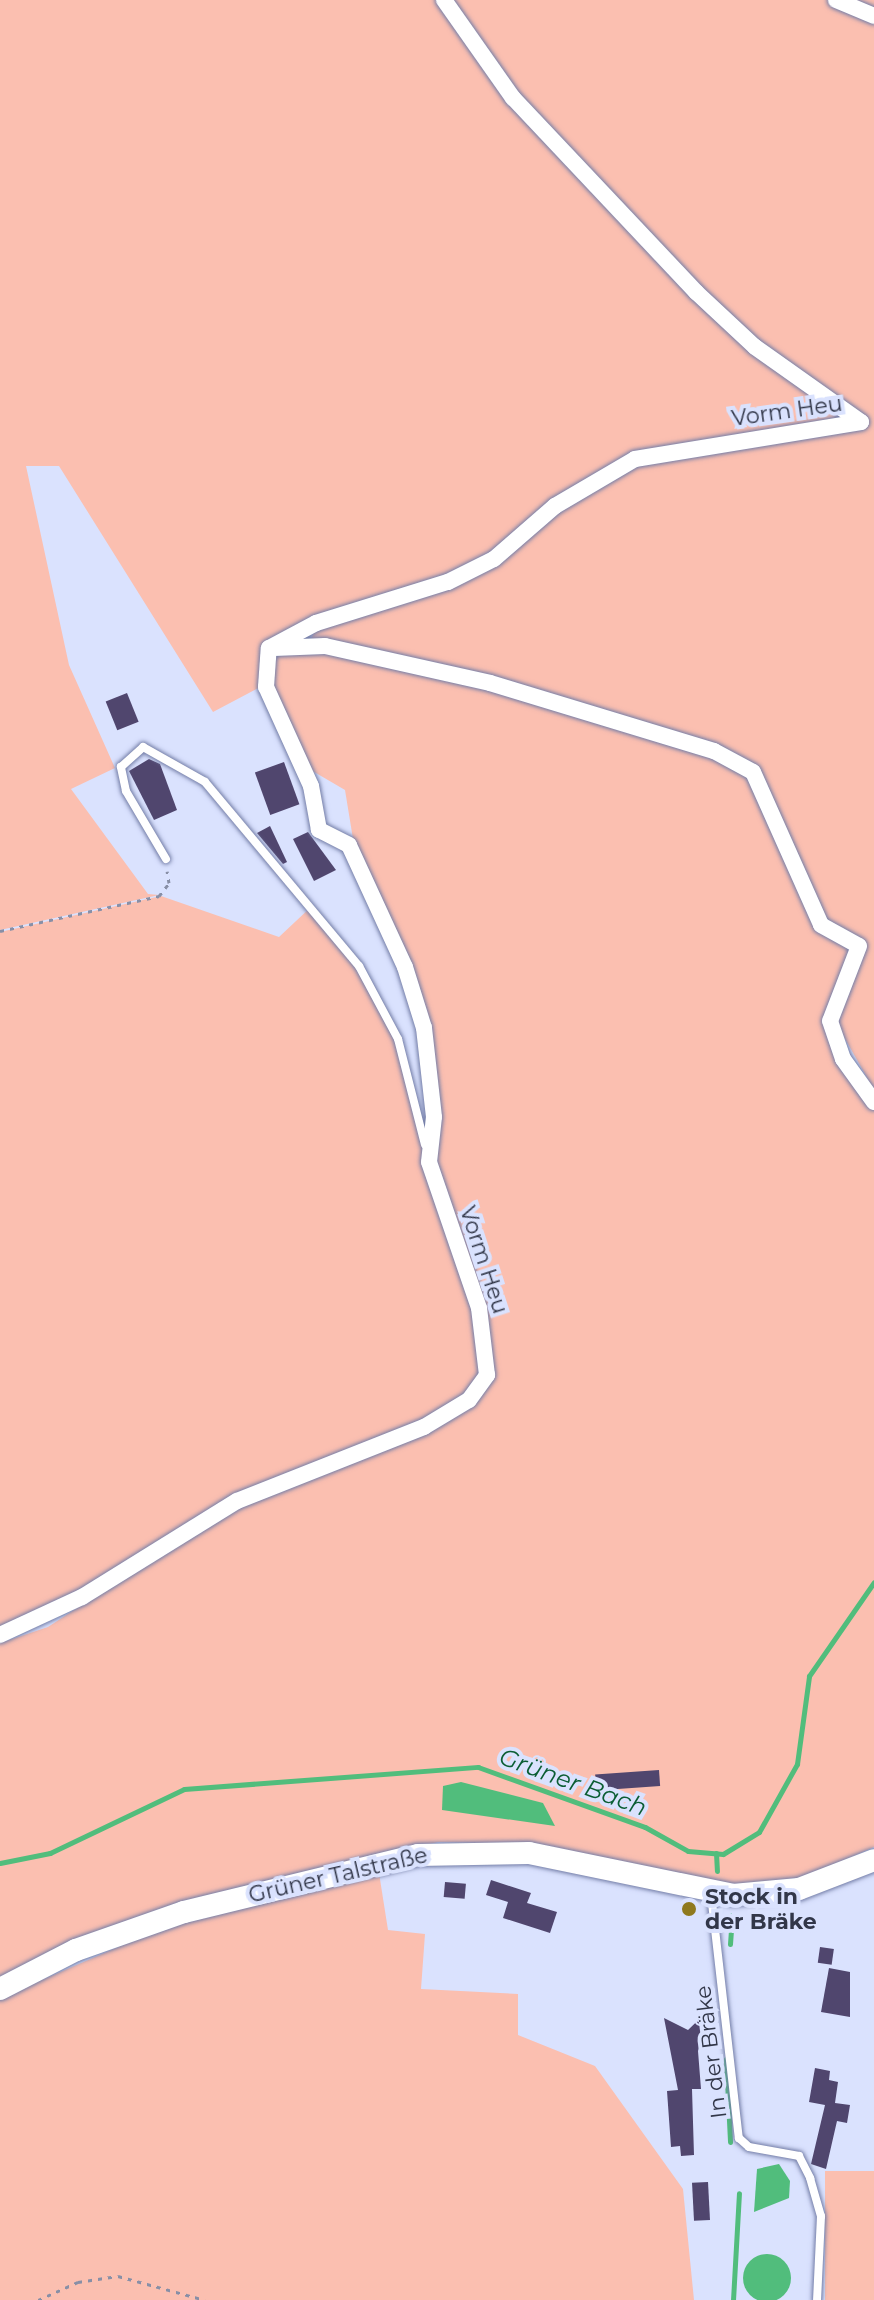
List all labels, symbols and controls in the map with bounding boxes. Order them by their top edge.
street label: Vorm Heu [730,390,844,432]
street label: Vorm Heu [454,1203,514,1317]
water label: Grüner Bach [495,1742,651,1822]
street label: Grüner Talstraße [246,1842,430,1908]
place label: Stock in der Bräke [705,1883,817,1934]
marker: Stock in der Bräke [680,1900,698,1918]
street label: In der Bräke [690,1984,732,2120]

